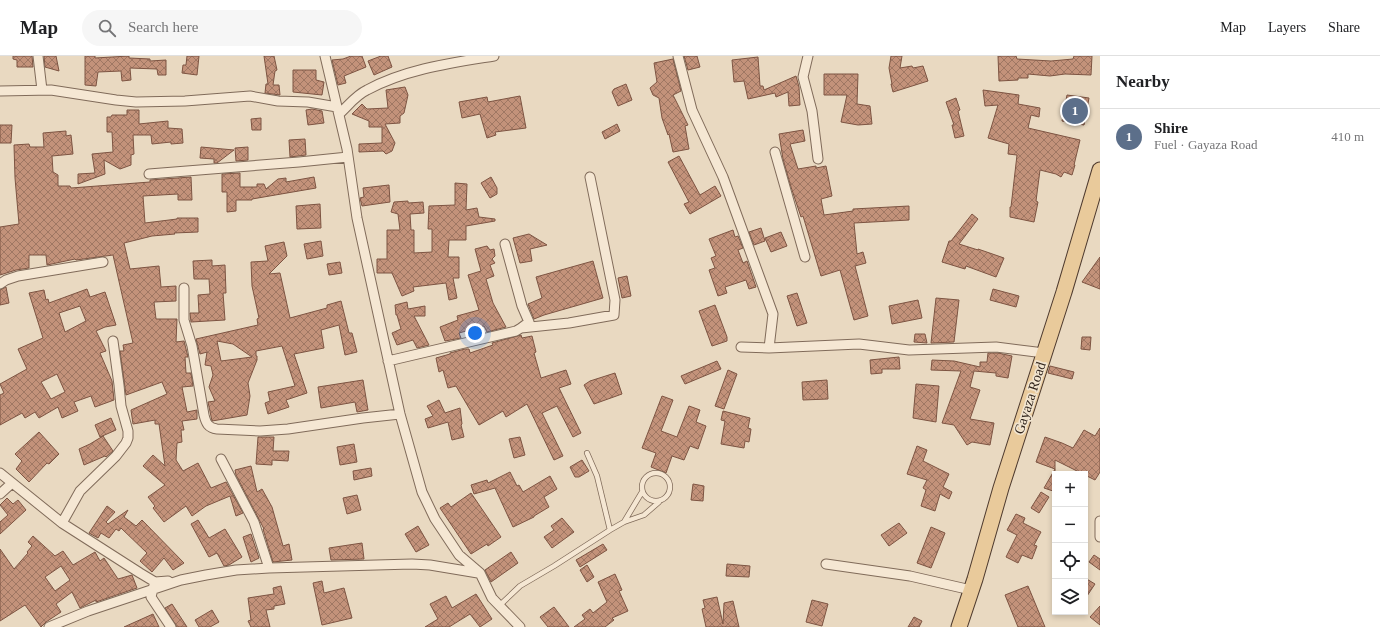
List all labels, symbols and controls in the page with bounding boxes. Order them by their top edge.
search box [82,10,362,46]
text: Map [20,17,58,38]
icon: search [96,17,118,39]
text: Search here [128,19,198,35]
text: Map [1220,20,1246,35]
text: Layers [1268,20,1306,35]
text: Share [1328,20,1360,35]
text: Nearby [1116,72,1170,91]
pin: 1 [1062,96,1088,126]
text: Shire [1154,120,1188,136]
text: 1 [1126,129,1132,144]
text: 410 m [1331,129,1364,144]
text: Fuel · Gayaza Road [1154,137,1258,152]
your location [465,323,485,343]
street label: Gayaza Road [1011,360,1049,436]
map controls [1052,471,1088,615]
button: + [1052,471,1088,507]
button: − [1052,507,1088,543]
button: locate [1052,543,1088,579]
button: layers [1052,579,1088,615]

